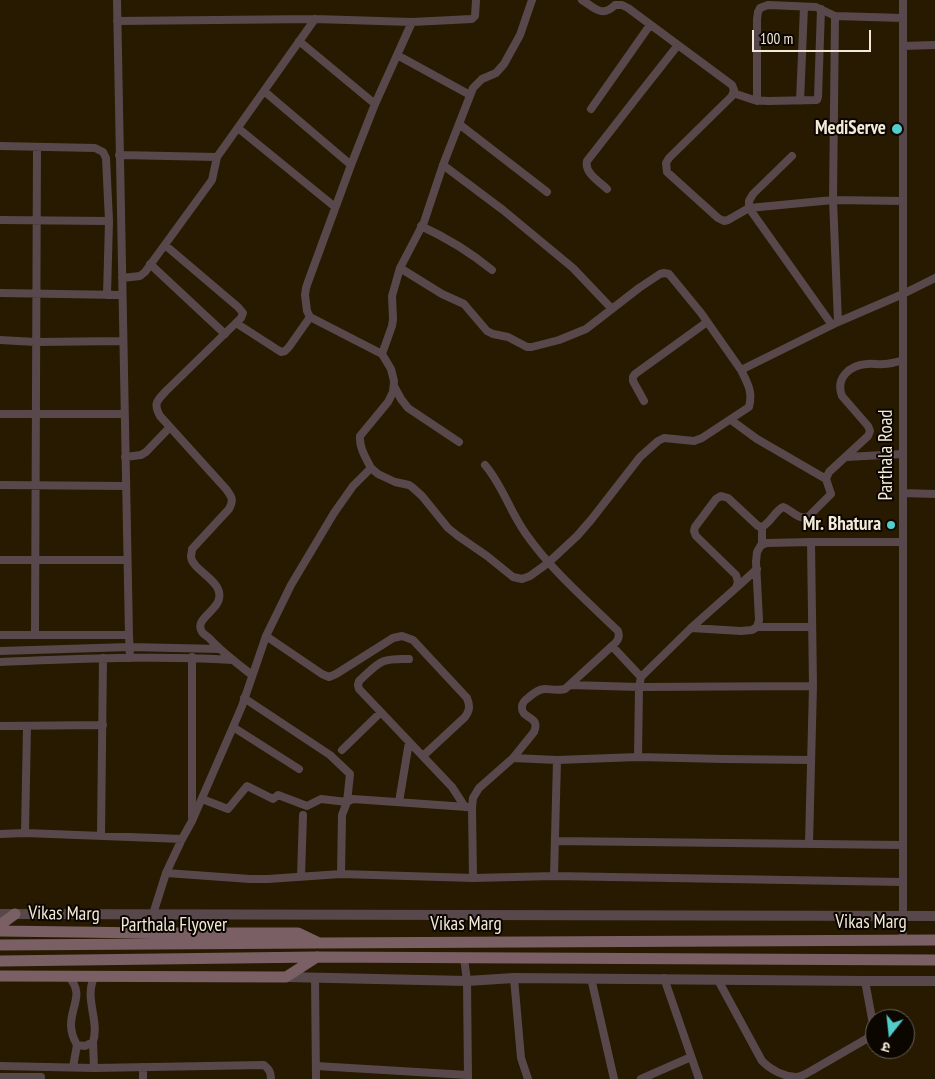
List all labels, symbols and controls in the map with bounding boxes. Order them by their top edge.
scale bar [755,20,874,52]
text: 100 m [760,29,793,48]
place label: MediServe [815,118,886,140]
marker: MediServe [890,122,904,136]
street label: Parthala Road [876,410,898,500]
place label: Mr. Bhatura [803,514,881,536]
marker: Mr. Bhatura [885,519,897,531]
street label: Vikas Marg [28,902,100,926]
street label: Vikas Marg [835,912,907,934]
street label: Vikas Marg [430,914,502,936]
street label: Parthala Flyover [121,915,227,937]
north arrow [865,1009,915,1059]
text: उ [880,1038,893,1057]

